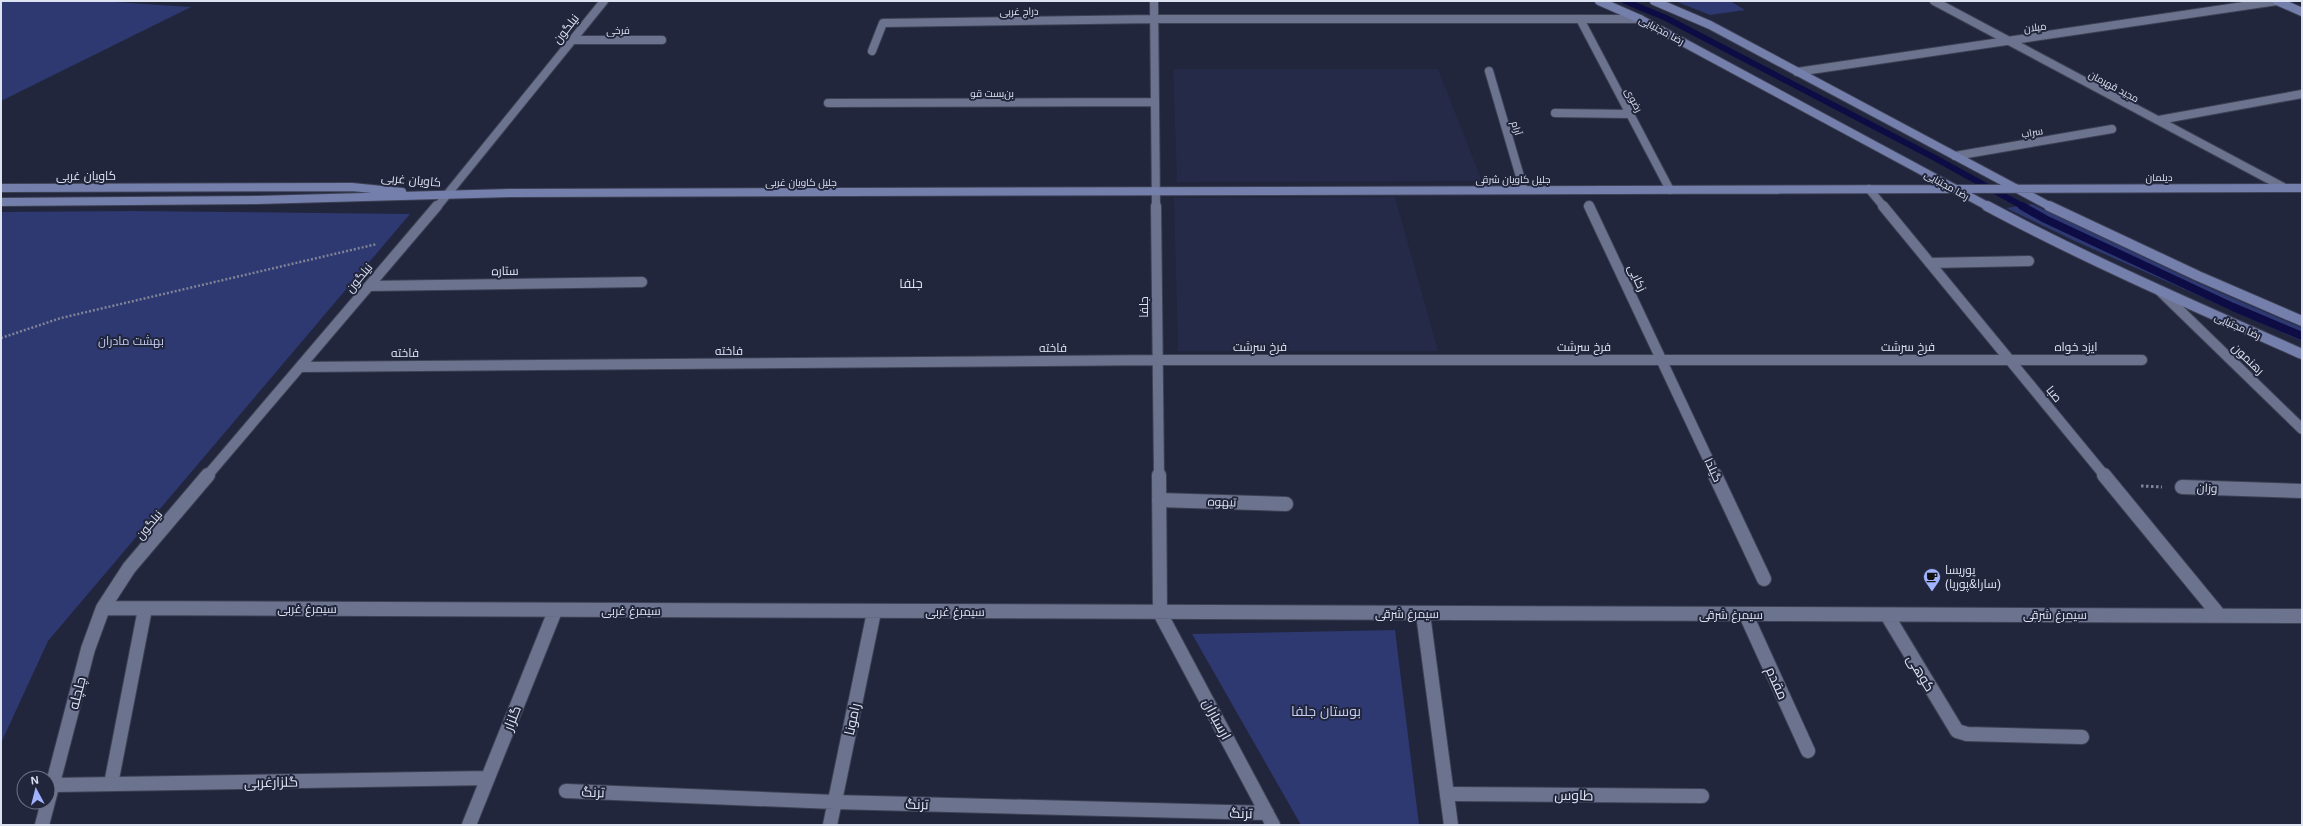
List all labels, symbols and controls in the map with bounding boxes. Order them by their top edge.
street label: دراج غربی [999,6,1039,18]
street label: نیلگون [550,11,582,47]
street label: رضا مجتبایی [1637,14,1686,48]
street label: میلان [2023,20,2047,36]
street label: فرخی [606,25,630,37]
street label: مجید قهرمان [2086,69,2141,105]
street label: رضوی [1622,86,1644,115]
street label: بن‌بست قو [970,88,1014,100]
street label: آرام [1507,120,1524,137]
street label: سراب [2020,125,2044,140]
street label: کاویان غربی [56,169,116,183]
street label: رضا مجتبایی [1922,169,1971,203]
street label: کاویان غربی [380,170,442,190]
street label: دیلمان [2146,172,2173,184]
street label: جلیل کاویان شرقی [1475,174,1551,186]
street label: جلیل کاویان غربی [765,177,837,189]
street label: نیلگون [343,261,375,295]
street label: زکایی [1625,262,1649,294]
street label: ستاره [491,264,519,278]
district label: جلفا [899,276,923,291]
street label: جلفا [1137,296,1151,318]
street label: رضا مجتبایی [2213,311,2263,342]
park label: بهشت مادران [98,334,164,348]
street label: فرخ سرشت [1233,340,1287,355]
street label: فرخ سرشت [1557,340,1611,355]
street label: فرخ سرشت [1881,340,1935,355]
street label: ایزد خواه [2055,340,2098,354]
street label: رهنمون [2229,340,2267,378]
street label: فاخته [1039,341,1067,355]
street label: فاخته [715,344,743,358]
street label: فاخته [391,346,419,360]
street label: صبا [2043,383,2065,405]
street label: گیلدا [1701,456,1725,484]
street label: وزان [2196,481,2218,495]
street label: تیهوه [1207,495,1237,510]
street label: نیلگون [133,508,165,542]
place label: پوریسا (سارا&پوریا) [1945,563,2001,593]
cafe icon: پوریسا (سارا&پوریا) [1922,567,1942,592]
street label: سیمرغ غربی [277,602,337,617]
street label: سیمرغ غربی [601,604,661,619]
street label: سیمرغ غربی [925,605,985,620]
street label: سیمرغ شرقی [1375,607,1439,622]
street label: سیمرغ شرقی [1699,608,1763,623]
street label: سیمرغ شرقی [2023,608,2087,623]
street label: کوهی [1904,652,1938,694]
street label: مقدم [1761,664,1791,703]
street label: چلچله [65,675,91,711]
street label: ارسباران [1200,696,1234,742]
street label: رامونا [841,701,863,737]
street label: گلزار [499,703,524,734]
park label: بوستان جلفا [1291,703,1361,719]
north arrow [16,770,56,810]
text: N [30,774,40,787]
street label: گلزارغربی [244,774,298,790]
street label: ترنگ [581,784,605,800]
street label: طاوس [1554,787,1594,803]
street label: ترنگ [905,796,929,812]
street label: ترنگ [1229,805,1253,821]

